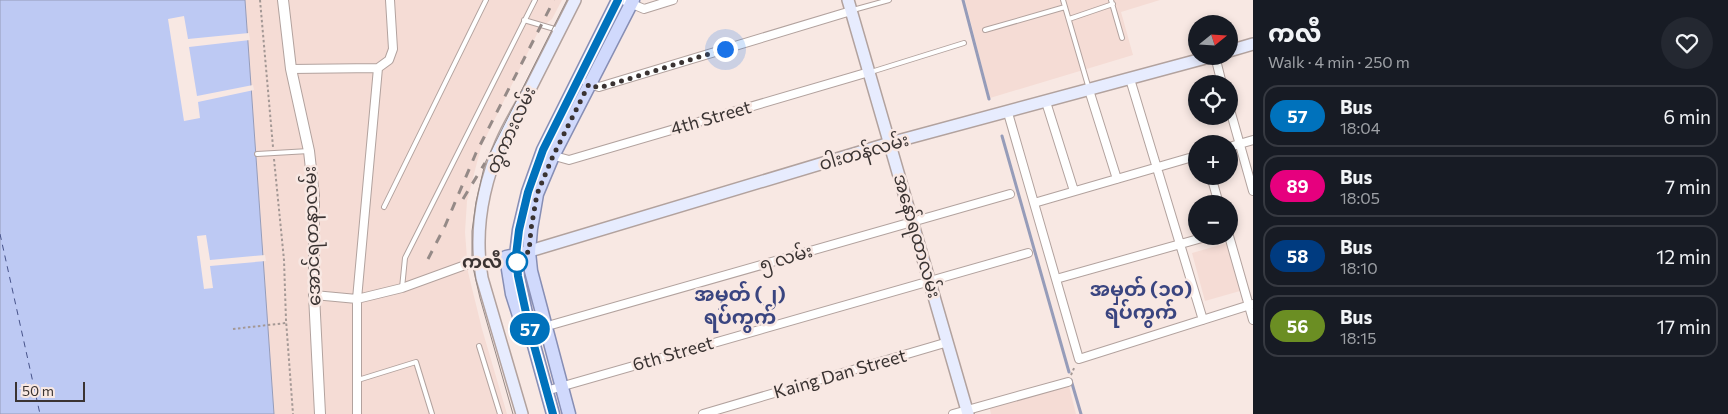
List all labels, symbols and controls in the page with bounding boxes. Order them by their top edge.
north arrow [1188,15,1238,65]
map controls [1188,15,1238,245]
button: heart [1661,17,1713,69]
text: ကလီ [1268,18,1322,47]
your location [713,37,738,62]
text: Walk · 4 min · 250 m [1268,52,1410,71]
button: locate [1188,75,1238,125]
street label: တွဲကားလမ်း [479,82,544,179]
street label: 4th Street [668,95,754,139]
text: Bus [1340,95,1372,118]
text: 57 [1287,105,1308,127]
text: 6 min [1663,105,1711,128]
text: 18:04 [1340,118,1380,137]
street label: ဝါးတန်လမ်း [816,127,913,179]
button: + [1188,135,1238,185]
text: Bus [1340,165,1372,188]
street label: အောင်ရတနာလမ်း [297,166,329,306]
street label: အနော်ရထာလမ်း [885,171,947,302]
text: 89 [1286,175,1309,197]
text: 7 min [1665,175,1711,198]
text: 18:05 [1340,188,1380,207]
button: − [1188,195,1238,245]
text: Bus [1340,235,1372,258]
street label: ၅ လမ်း [756,238,816,280]
text: 58 [1287,245,1308,267]
text: 12 min [1656,245,1711,268]
place label: ကလီ [462,250,502,272]
marker: ကလီ [506,251,528,273]
text: 18:10 [1340,258,1378,277]
district label: အမှတ် (၁၀) ရပ်ကွက် [1090,276,1192,328]
district label: အမှတ် (၂) ရပ်ကွက် [694,281,786,333]
text: Bus [1340,305,1372,328]
line badge: 57 [508,313,552,345]
text: 56 [1287,315,1308,337]
text: 17 min [1657,315,1711,338]
text: 57 [520,318,540,340]
text: 18:15 [1340,328,1376,347]
street label: 6th Street [630,331,716,375]
street label: Kaing Dan Street [771,344,909,402]
scale bar [15,379,85,402]
text: 50 m [22,382,54,399]

